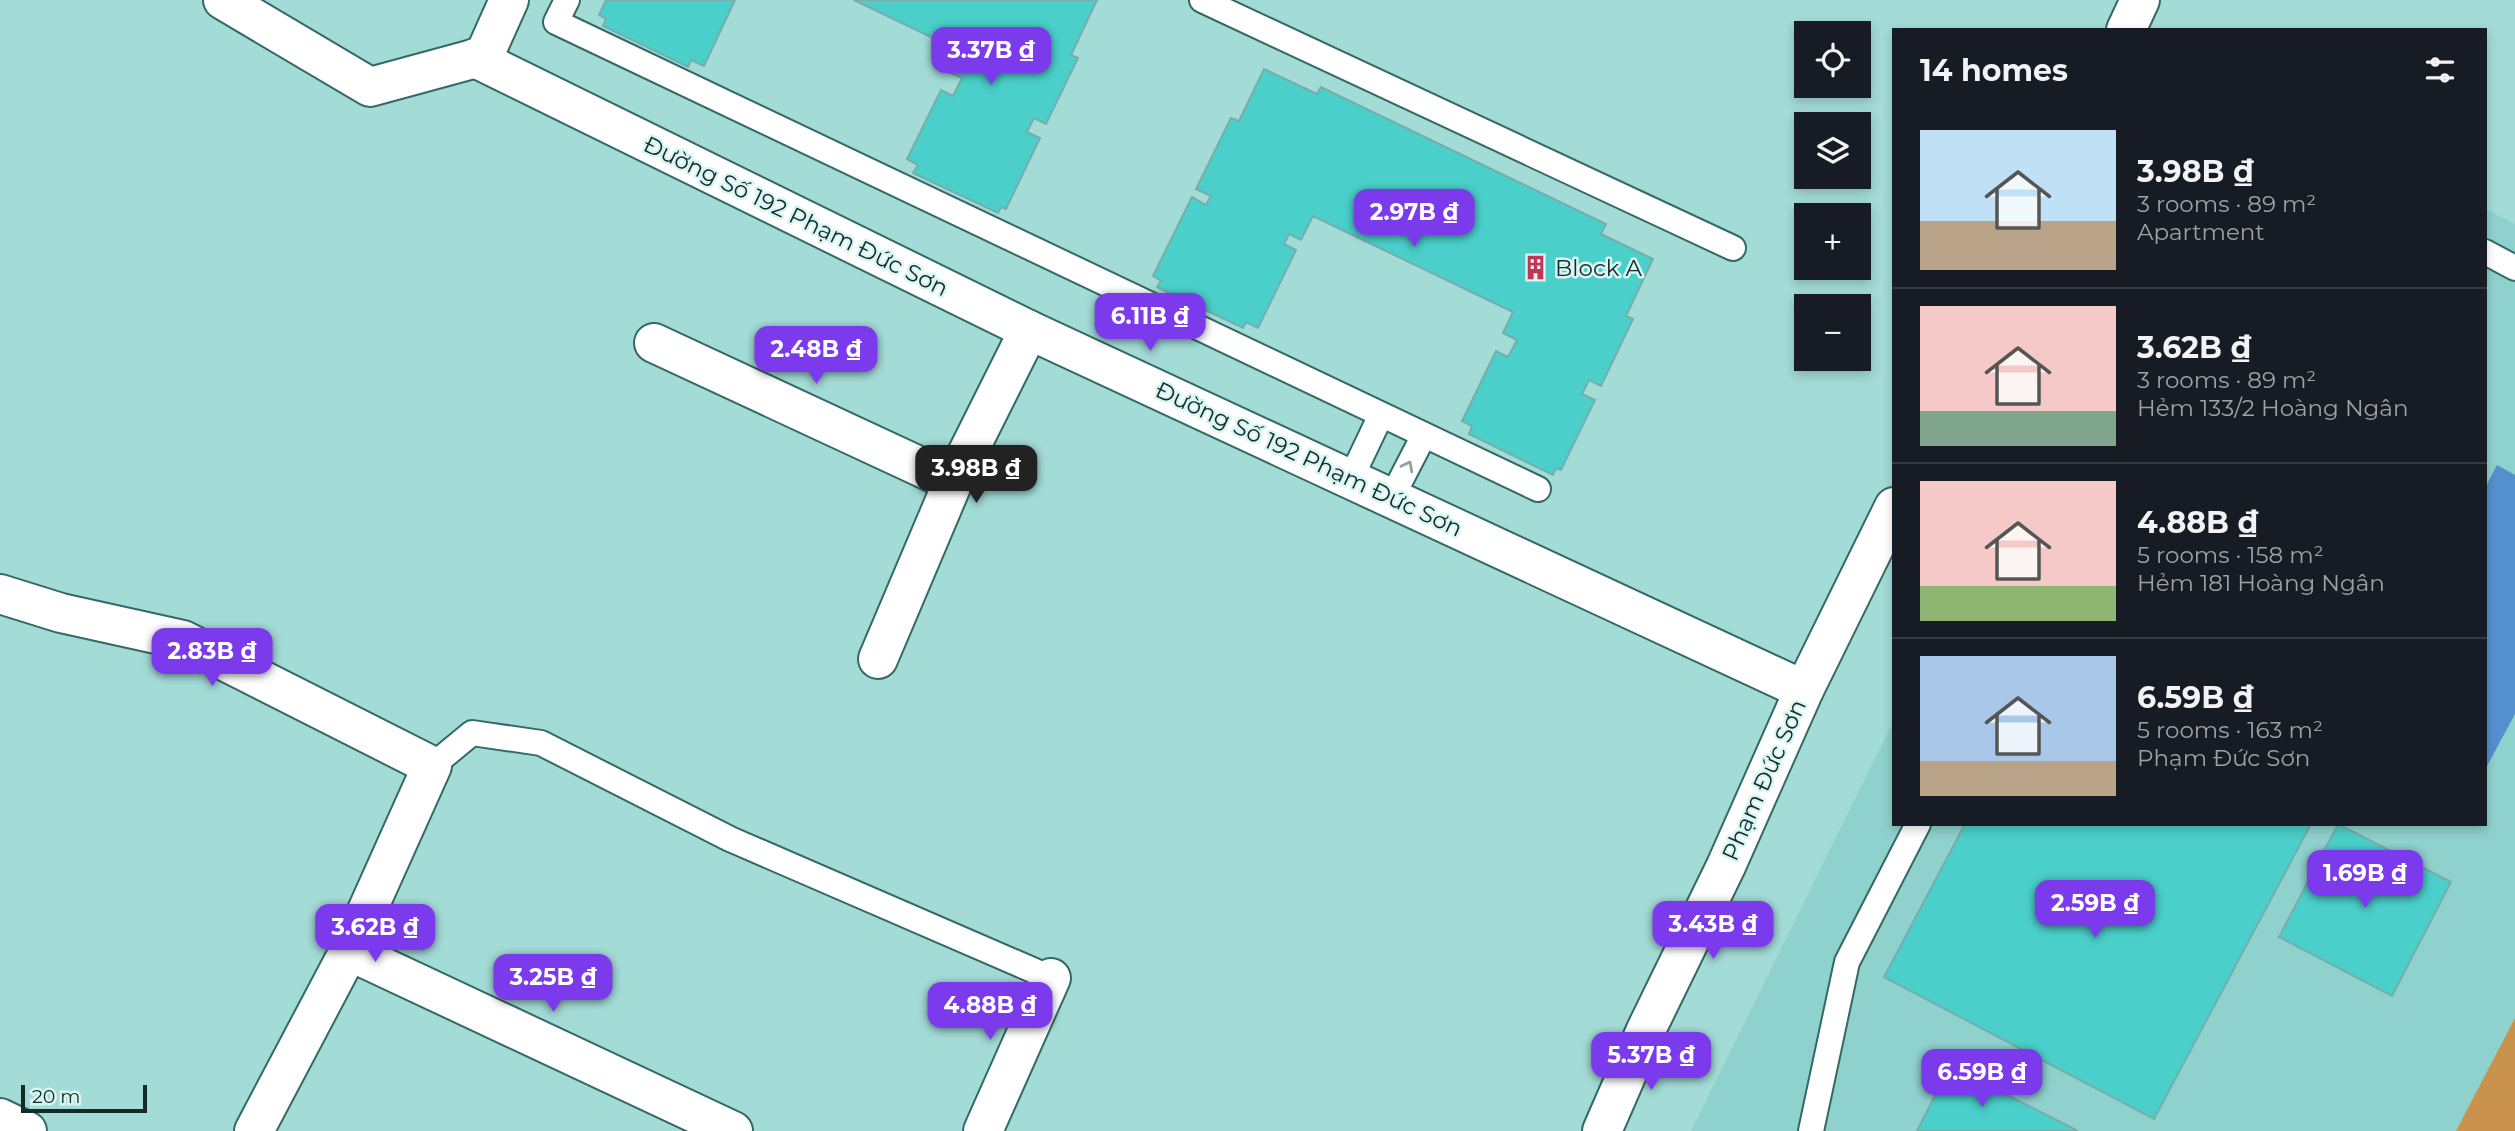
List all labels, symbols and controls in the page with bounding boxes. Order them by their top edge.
map controls [1794,21,1871,371]
button: locate [1794,21,1871,98]
pin: 3.37B ₫ [926,28,1056,87]
text: 3.37B ₫ [947,36,1035,64]
icon: filters [2421,51,2459,89]
text: 14 homes [1920,52,2068,89]
button: layers [1794,112,1871,189]
street label: Đường Số 192 Phạm Đức Sơn [639,130,953,302]
text: 3.98B ₫ [2137,153,2254,190]
icon: home [1976,158,2060,242]
pin: 2.97B ₫ [1349,190,1479,249]
text: 3 rooms · 89 m² [2137,190,2316,218]
text: 2.97B ₫ [1370,198,1458,226]
button: + [1794,203,1871,280]
text: Apartment [2137,218,2265,246]
building icon: Block A [1521,254,1549,282]
place label: Block A [1555,254,1643,282]
pin: 6.11B ₫ [1085,294,1215,353]
button: − [1794,294,1871,371]
text: 6.11B ₫ [1111,302,1189,330]
pin: 2.48B ₫ [751,326,881,386]
text: 3.62B ₫ [2137,329,2251,366]
icon: home [1976,334,2060,418]
text: 2.48B ₫ [770,335,862,363]
text: 3 rooms · 89 m² [2137,366,2316,394]
street label: Đường Số 192 Phạm Đức Sơn [1151,375,1467,543]
text: Hẻm 133/2 Hoàng Ngân [2137,394,2408,422]
pin: 3.98B ₫ [911,446,1041,505]
text: 3.98B ₫ [931,454,1021,482]
one-way arrow [1399,461,1413,473]
text: 4.88B ₫ [2137,504,2258,541]
icon: home [1976,509,2060,593]
text: 5 rooms · 158 m² [2137,541,2324,569]
text: Hẻm 181 Hoàng Ngân [2137,569,2385,597]
pin: 2.83B ₫ [147,628,277,688]
text: 2.83B ₫ [168,637,256,665]
text: 6.59B ₫ [2137,679,2253,716]
icon: home [1976,684,2060,768]
street label: Phạm Đức Sơn [1716,695,1812,865]
text: 5 rooms · 163 m² [2137,716,2323,744]
text: Phạm Đức Sơn [2137,744,2310,772]
pin: 1.69B ₫ [2300,850,2430,910]
text: 1.69B ₫ [2323,859,2407,887]
pin: 2.59B ₫ [2030,880,2160,940]
text: 2.59B ₫ [2051,889,2139,917]
pin: 3.43B ₫ [1648,902,1778,961]
pin: 3.62B ₫ [310,904,440,964]
text: 3.43B ₫ [1669,910,1757,938]
text: 3.62B ₫ [331,913,419,941]
pin: 3.25B ₫ [488,954,618,1014]
text: 3.25B ₫ [509,963,597,991]
pin: 4.88B ₫ [925,982,1055,1042]
text: 4.88B ₫ [944,991,1036,1019]
pin: 5.37B ₫ [1586,1032,1716,1092]
text: 5.37B ₫ [1607,1041,1695,1069]
pin: 6.59B ₫ [1917,1050,2047,1109]
text: 6.59B ₫ [1937,1058,2027,1086]
scale bar [21,1082,147,1114]
text: 20 m [32,1085,80,1108]

